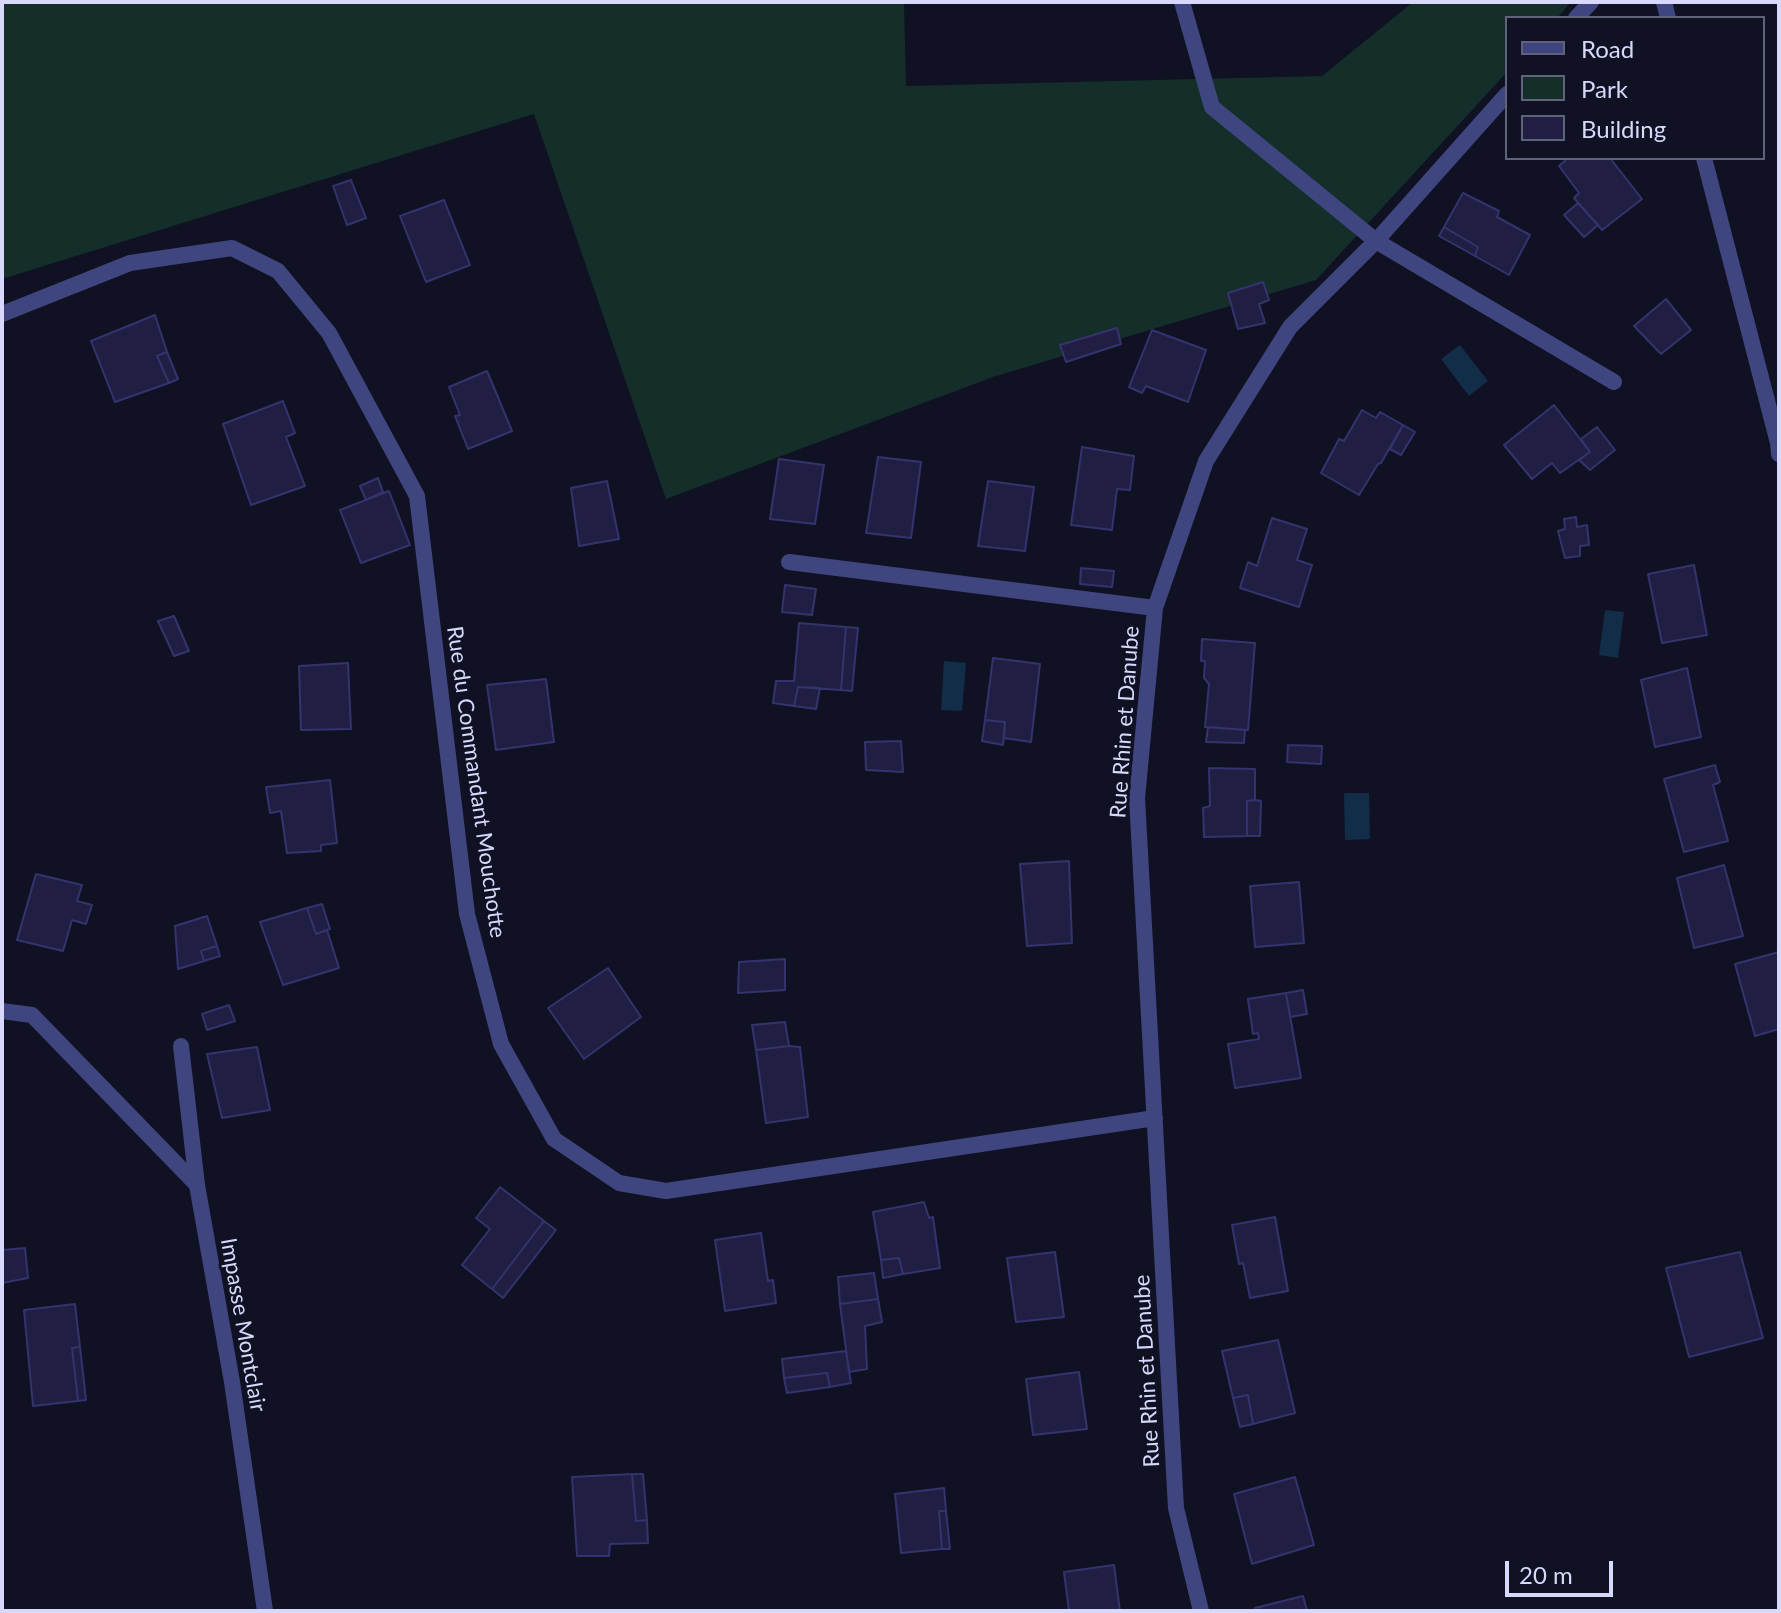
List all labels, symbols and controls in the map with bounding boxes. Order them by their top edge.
legend [1505,16,1765,160]
text: Road [1581,34,1634,63]
text: Park [1581,74,1628,103]
text: Building [1581,114,1666,143]
street label: Rue du Commandant Mouchotte [441,624,511,940]
street label: Rue Rhin et Danube [1105,625,1145,819]
street label: Impasse Montclair [215,1236,271,1414]
street label: Rue Rhin et Danube [1129,1274,1165,1468]
scale bar [1509,1545,1617,1595]
text: 20 m [1519,1560,1573,1589]

